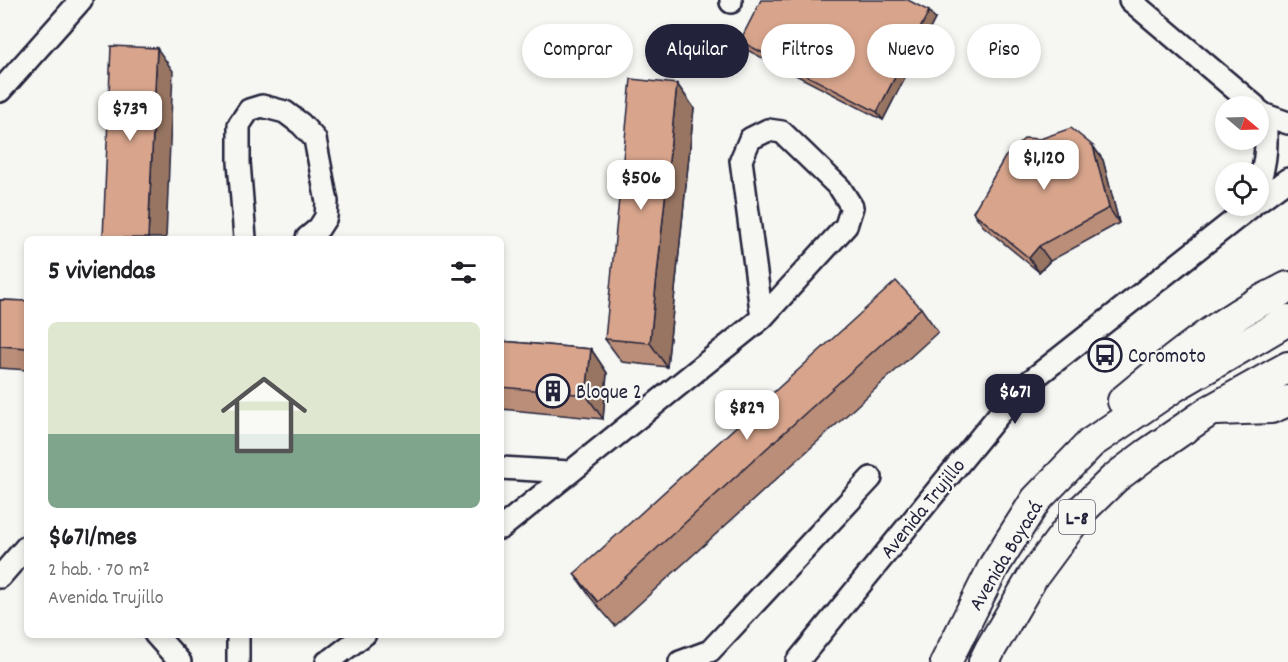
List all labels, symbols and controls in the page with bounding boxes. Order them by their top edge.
chip: Comprar [522,24,633,78]
chip: Alquilar [645,24,749,78]
chip: Filtros [761,24,855,78]
chip: Nuevo [867,24,955,78]
chip: Piso [967,24,1041,78]
pin: $739 [94,91,166,142]
text: $739 [112,96,148,124]
north arrow [1215,96,1269,150]
map controls [1215,96,1269,216]
pin: $1,120 [995,140,1093,191]
text: $1,120 [1023,145,1065,173]
pin: $506 [605,160,677,211]
button: locate [1215,162,1269,216]
text: $506 [621,165,661,193]
text: 5 viviendas [48,254,156,291]
icon: filters [447,256,480,289]
bus stop icon: Coromoto [1087,337,1123,373]
place label: Coromoto [1128,343,1206,373]
icon: home [210,361,318,469]
building icon: Bloque 2 [535,373,571,409]
pin: $671 [979,374,1051,425]
place label: Bloque 2 [576,379,642,409]
text: $671 [999,379,1031,407]
pin: $829 [711,390,783,441]
text: $829 [729,395,765,423]
street label: Avenida Trujillo [874,453,974,567]
street label: Avenida Boyacá [963,495,1053,617]
road number: L-8 [1059,500,1095,534]
text: $671/mes [48,520,137,557]
text: 2 hab. · 70 m² [48,557,150,585]
text: Avenida Trujillo [48,585,164,613]

